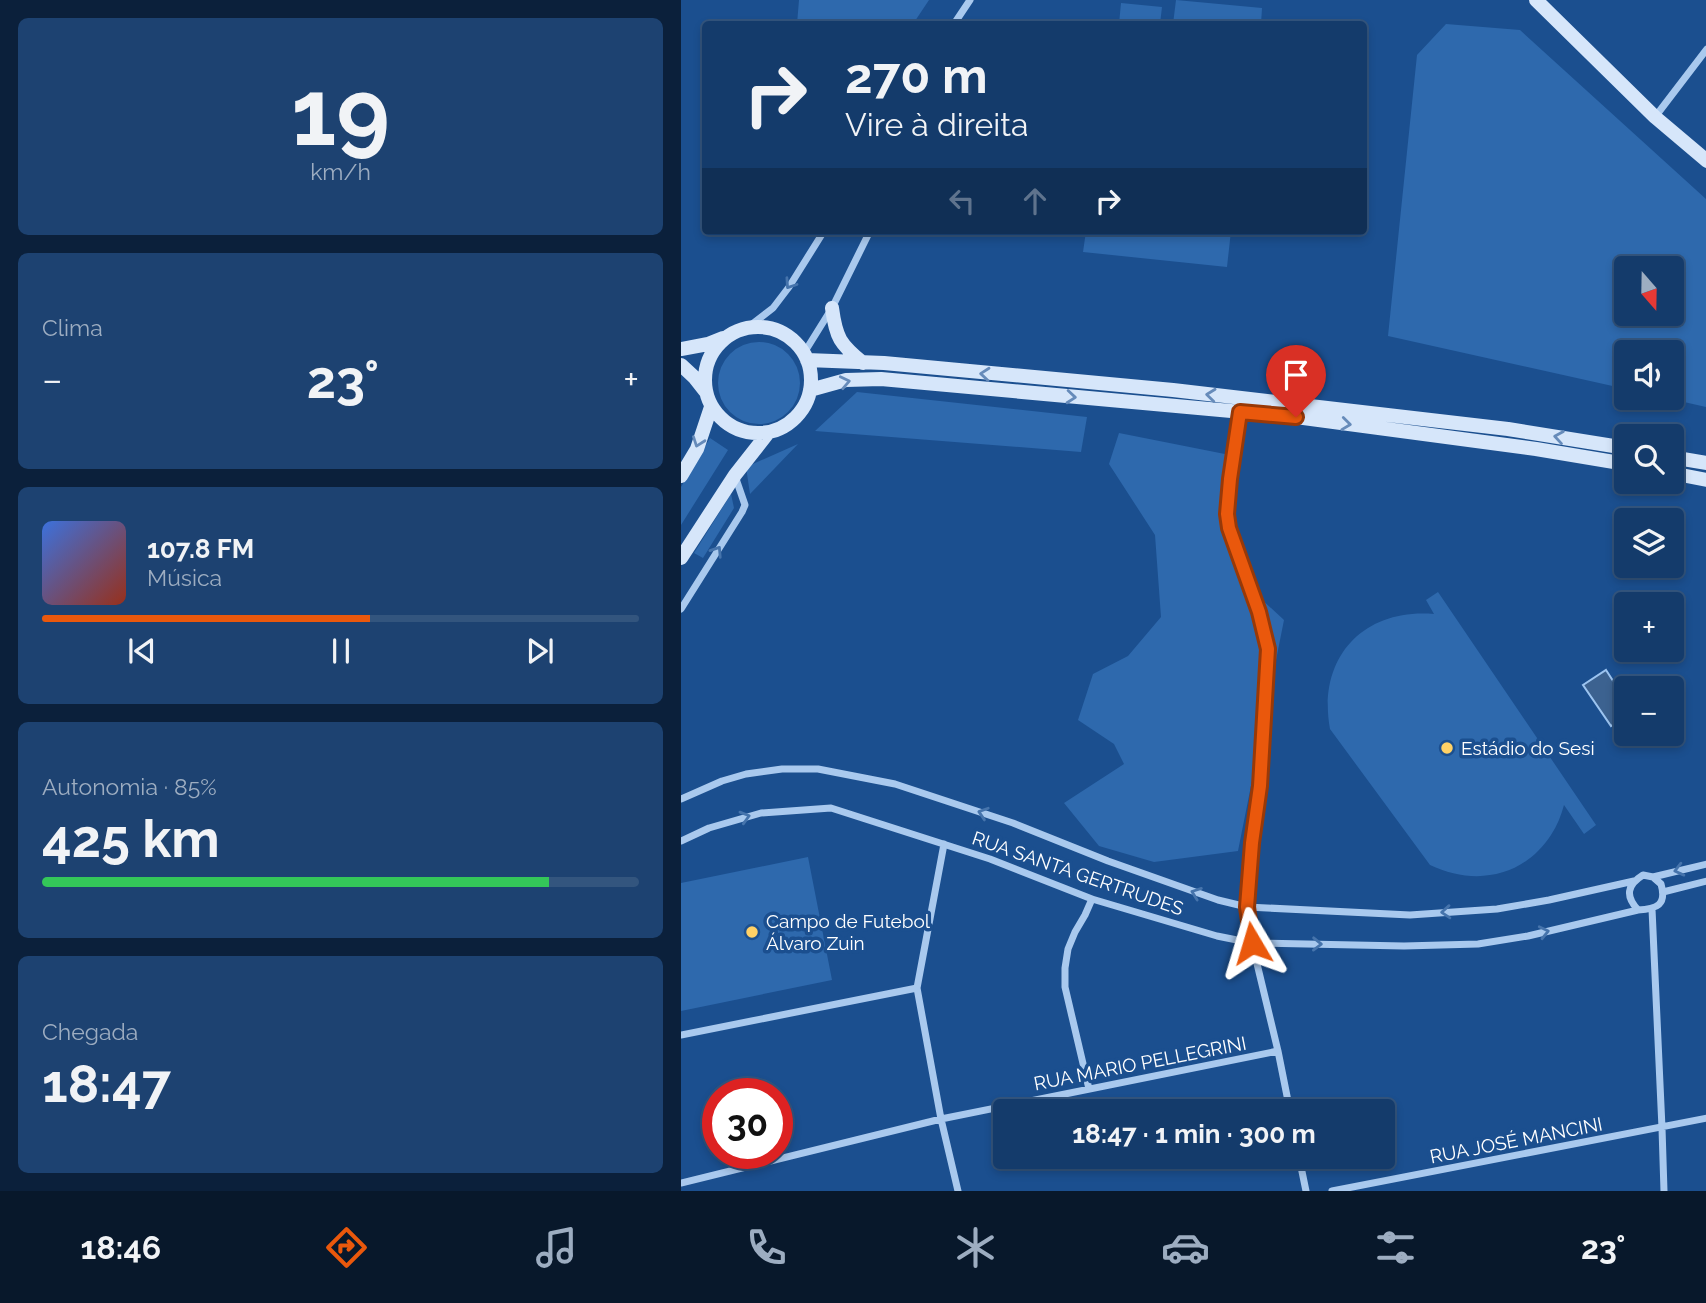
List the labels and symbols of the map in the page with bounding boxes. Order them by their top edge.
north arrow [1614,256,1684,326]
one-way arrow [786,276,799,289]
pin [1266,345,1326,417]
one-way arrow [979,366,991,381]
one-way arrow [839,375,851,390]
one-way arrow [1205,387,1217,402]
one-way arrow [1065,389,1077,404]
one-way arrow [1341,416,1352,431]
one-way arrow [1553,429,1565,444]
one-way arrow [692,436,706,448]
one-way arrow [708,546,721,559]
place label: Estádio do Sesi [1461,737,1595,759]
marker: Estádio do Sesi [1439,740,1455,756]
one-way arrow [978,807,990,822]
one-way arrow [739,811,751,826]
street label: RUA SANTA GERTRUDES [970,826,1186,920]
one-way arrow [1674,862,1686,877]
one-way arrow [1191,887,1203,901]
one-way arrow [1440,904,1451,919]
position arrow [1215,906,1289,980]
place label: Campo de Futebol Álvaro Zuin [766,910,931,954]
marker: Campo de Futebol Álvaro Zuin [744,924,760,940]
one-way arrow [1538,926,1550,940]
one-way arrow [1312,937,1323,952]
street label: RUA MARIO PELLEGRINI [1032,1032,1248,1094]
speed limit sign: 30 [702,1078,793,1169]
street label: RUA JOSÉ MANCINI [1428,1112,1604,1168]

